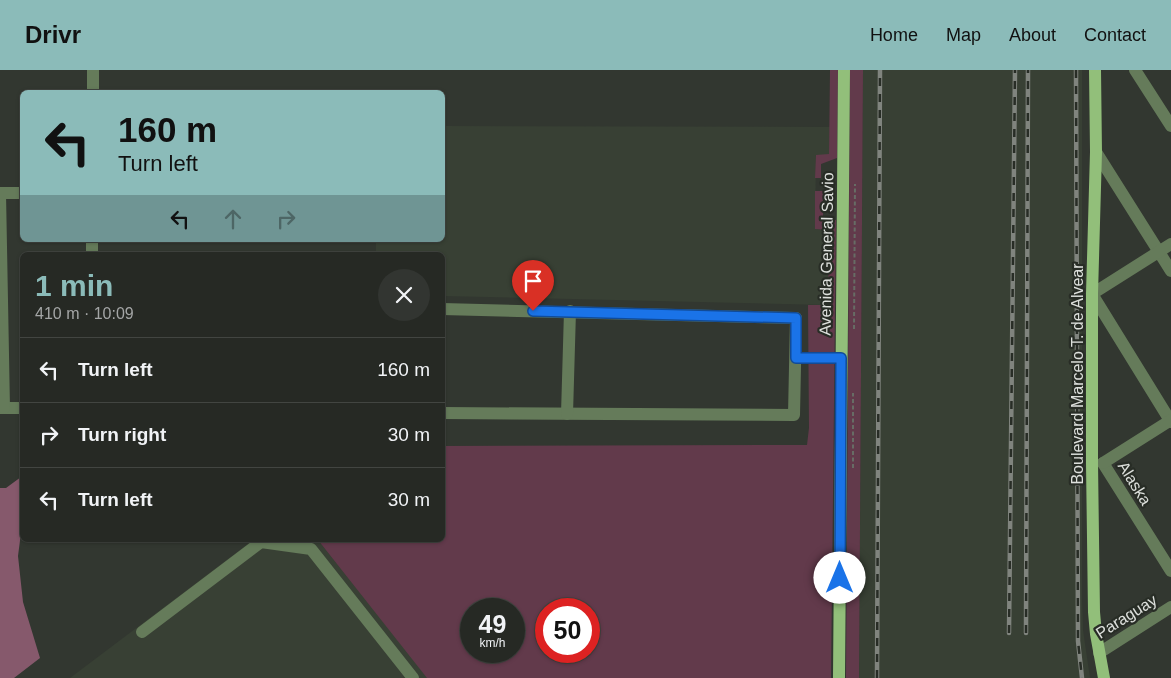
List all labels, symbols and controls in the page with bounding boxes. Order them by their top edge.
text: Drivr [25,21,81,48]
text: Home [870,25,918,45]
text: Map [946,25,981,45]
text: About [1009,25,1056,45]
text: Contact [1084,25,1146,45]
icon: left [35,110,100,175]
text: 160 m [118,110,217,149]
text: Turn left [118,151,198,176]
street label: Avenida General Savio [817,172,836,336]
icon: left [166,205,194,233]
icon: ahead [219,205,247,233]
icon: right [272,205,300,233]
pin [512,260,554,311]
street label: Boulevard Marcelo T. de Alvear [1069,263,1086,485]
icon: arrive [519,267,547,295]
text: 1 min [35,269,113,302]
button: close [378,269,430,321]
text: 410 m · 10:09 [35,305,134,322]
icon: left [35,356,63,384]
text: Turn left [78,359,153,380]
text: 160 m [377,359,430,380]
icon: right [35,421,63,449]
text: Turn right [78,424,166,445]
text: 30 m [388,424,430,445]
street label: Alaska [1115,458,1155,508]
icon: left [35,486,63,514]
text: Turn left [78,489,153,510]
text: 30 m [388,489,430,510]
position arrow [813,551,865,603]
street label: Paraguay [1093,591,1160,642]
speed limit sign: 50 [535,598,600,663]
text: 49 [479,610,506,638]
text: km/h [479,636,506,650]

